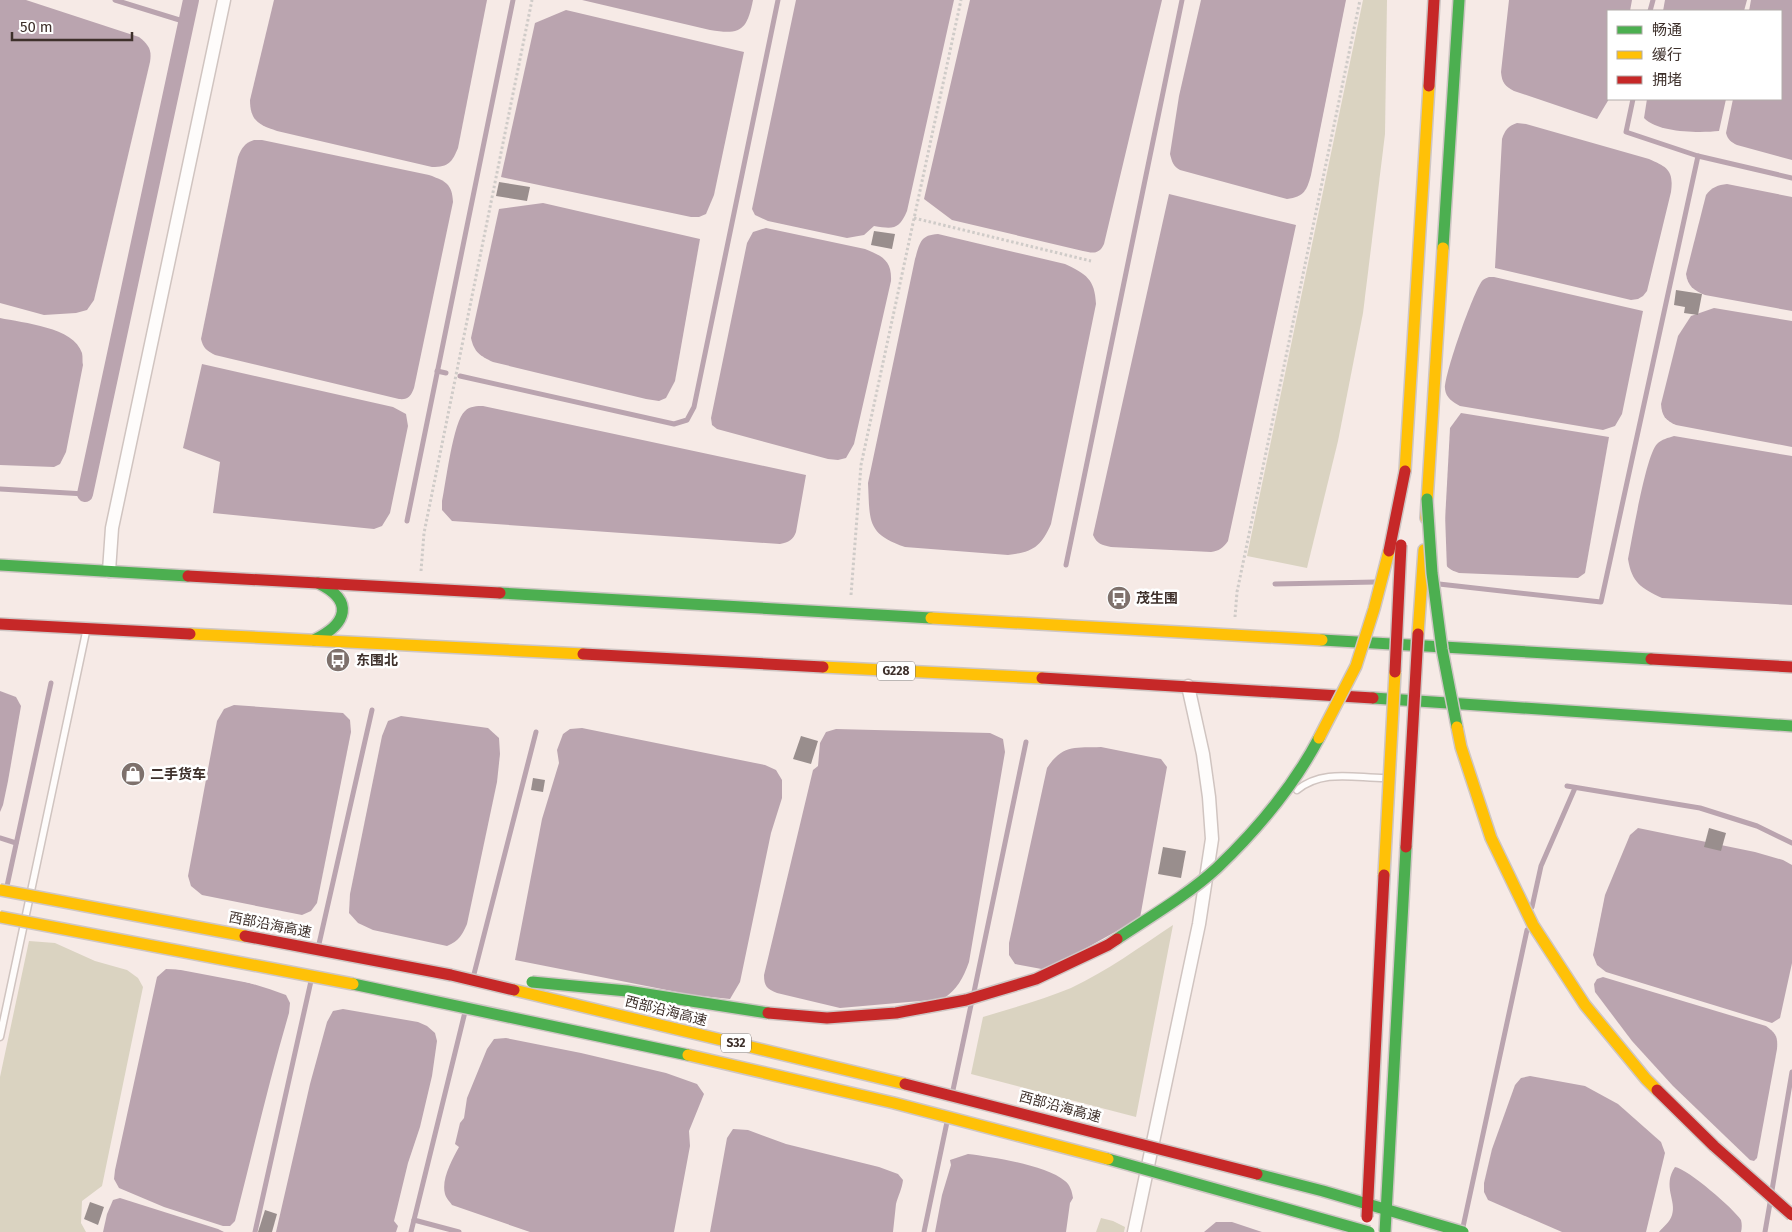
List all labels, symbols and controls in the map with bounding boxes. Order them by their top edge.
scale bar [12,10,132,42]
legend [1607,10,1782,100]
text: 50 m [20,18,53,36]
text: 畅通 [1652,21,1682,39]
text: 缓行 [1652,46,1682,64]
text: 拥堵 [1652,71,1682,89]
bus stop icon: 茂生围 [1106,585,1132,611]
place label: 茂生围 [1136,590,1178,607]
bus stop icon: 东围北 [325,647,351,673]
place label: 东围北 [356,652,398,669]
road number: G228 [877,661,915,680]
shop icon: 二手货车 [120,761,146,787]
place label: 二手货车 [150,766,206,783]
street label: 西部沿海高速 [227,909,313,941]
street label: 西部沿海高速 [623,993,709,1029]
road number: S32 [721,1034,751,1052]
street label: 西部沿海高速 [1017,1088,1103,1126]

